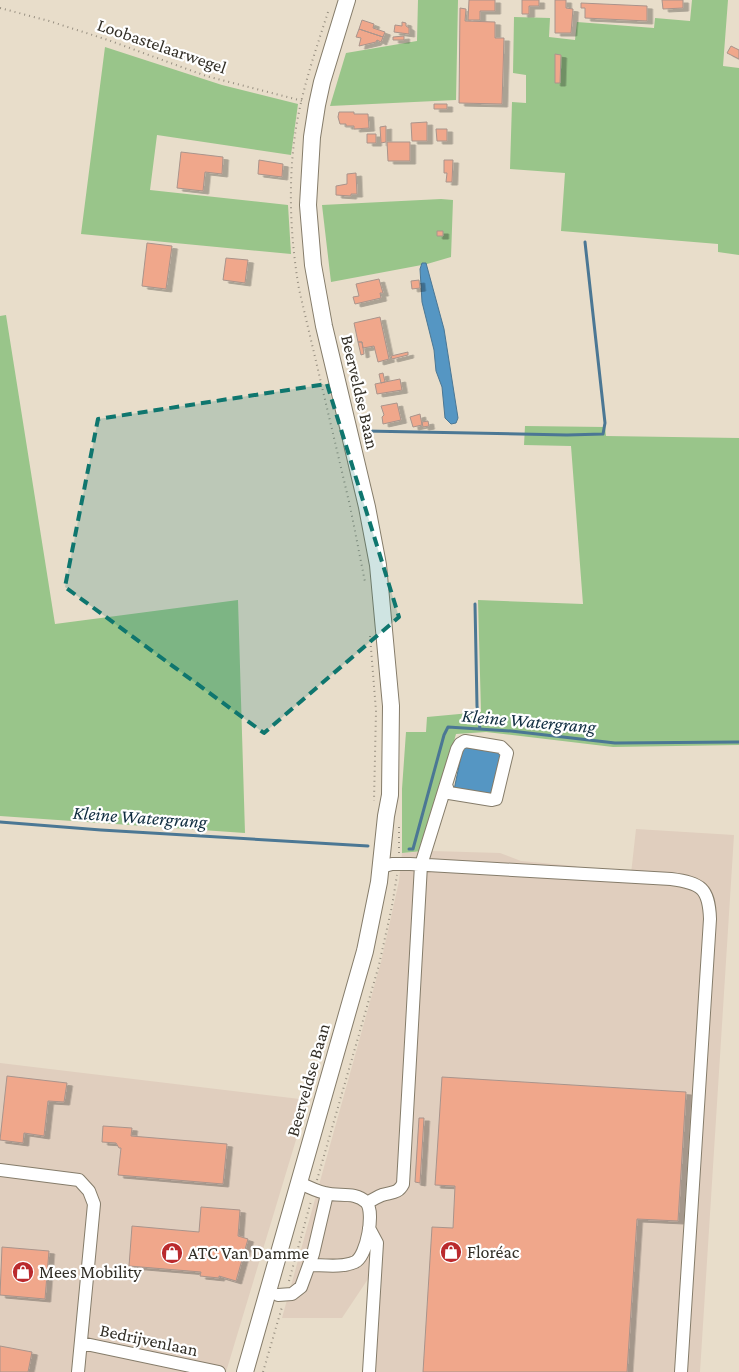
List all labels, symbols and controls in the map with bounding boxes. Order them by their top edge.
street label: Loobastelaarwegel [95,15,229,78]
street label: Beerveldse Baan [337,333,383,452]
water label: Kleine Watergrang [461,705,598,737]
water label: Kleine Watergrang [72,802,208,832]
street label: Beerveldse Baan [282,1021,334,1139]
shop icon: Floréac [439,1240,463,1264]
shop icon: ATC Van Damme [160,1241,184,1265]
place label: Floréac [467,1242,520,1262]
place label: ATC Van Damme [188,1243,309,1263]
shop icon: Mees Mobility [11,1260,35,1284]
place label: Mees Mobility [39,1262,142,1282]
street label: Bedrijvenlaan [98,1320,200,1361]

